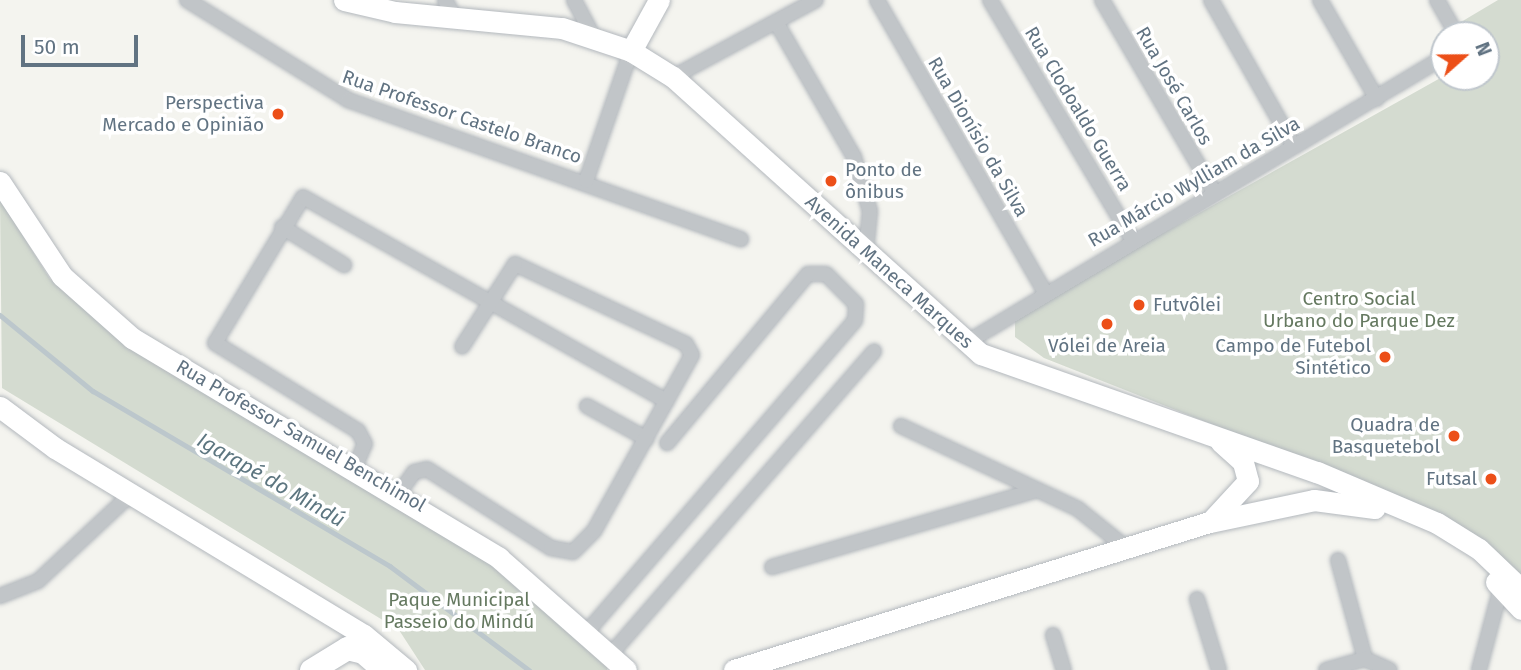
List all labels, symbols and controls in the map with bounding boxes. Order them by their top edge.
scale bar [24,21,142,65]
north arrow [1430,21,1500,91]
street label: Rua Clodoaldo Guerra [1020,23,1136,195]
street label: Rua José Carlos [1131,23,1217,149]
text: 50 m [34,34,80,60]
text: N [1470,39,1496,59]
street label: Rua Dionísio da Silva [923,53,1033,221]
street label: Rua Professor Castelo Branco [339,65,585,169]
place label: Perspectiva Mercado e Opinião [102,92,264,136]
marker: Perspectiva Mercado e Opinião [270,106,286,122]
street label: Rua Márcio Wylliam da Silva [1084,112,1304,252]
place label: Ponto de ônibus [845,159,922,203]
marker: Ponto de ônibus [823,173,839,189]
street label: Avenida Maneca Marques [800,191,978,353]
park label: Centro Social Urbano do Parque Dez [1263,288,1455,332]
place label: Futvôlei [1153,294,1221,316]
marker: Futvôlei [1131,297,1147,313]
marker: Vólei de Areia [1099,316,1115,332]
place label: Vólei de Areia [1048,335,1166,357]
place label: Campo de Futebol Sintético [1215,335,1371,379]
marker: Campo de Futebol Sintético [1377,349,1393,365]
street label: Rua Professor Samuel Benchimol [172,355,430,517]
place label: Quadra de Basquetebol [1332,414,1440,458]
water label: Igarapé do Mindú [193,427,349,533]
marker: Quadra de Basquetebol [1446,428,1462,444]
place label: Futsal [1426,468,1477,490]
marker: Futsal [1483,471,1499,487]
park label: Paque Municipal Passeio do Mindú [384,589,534,633]

